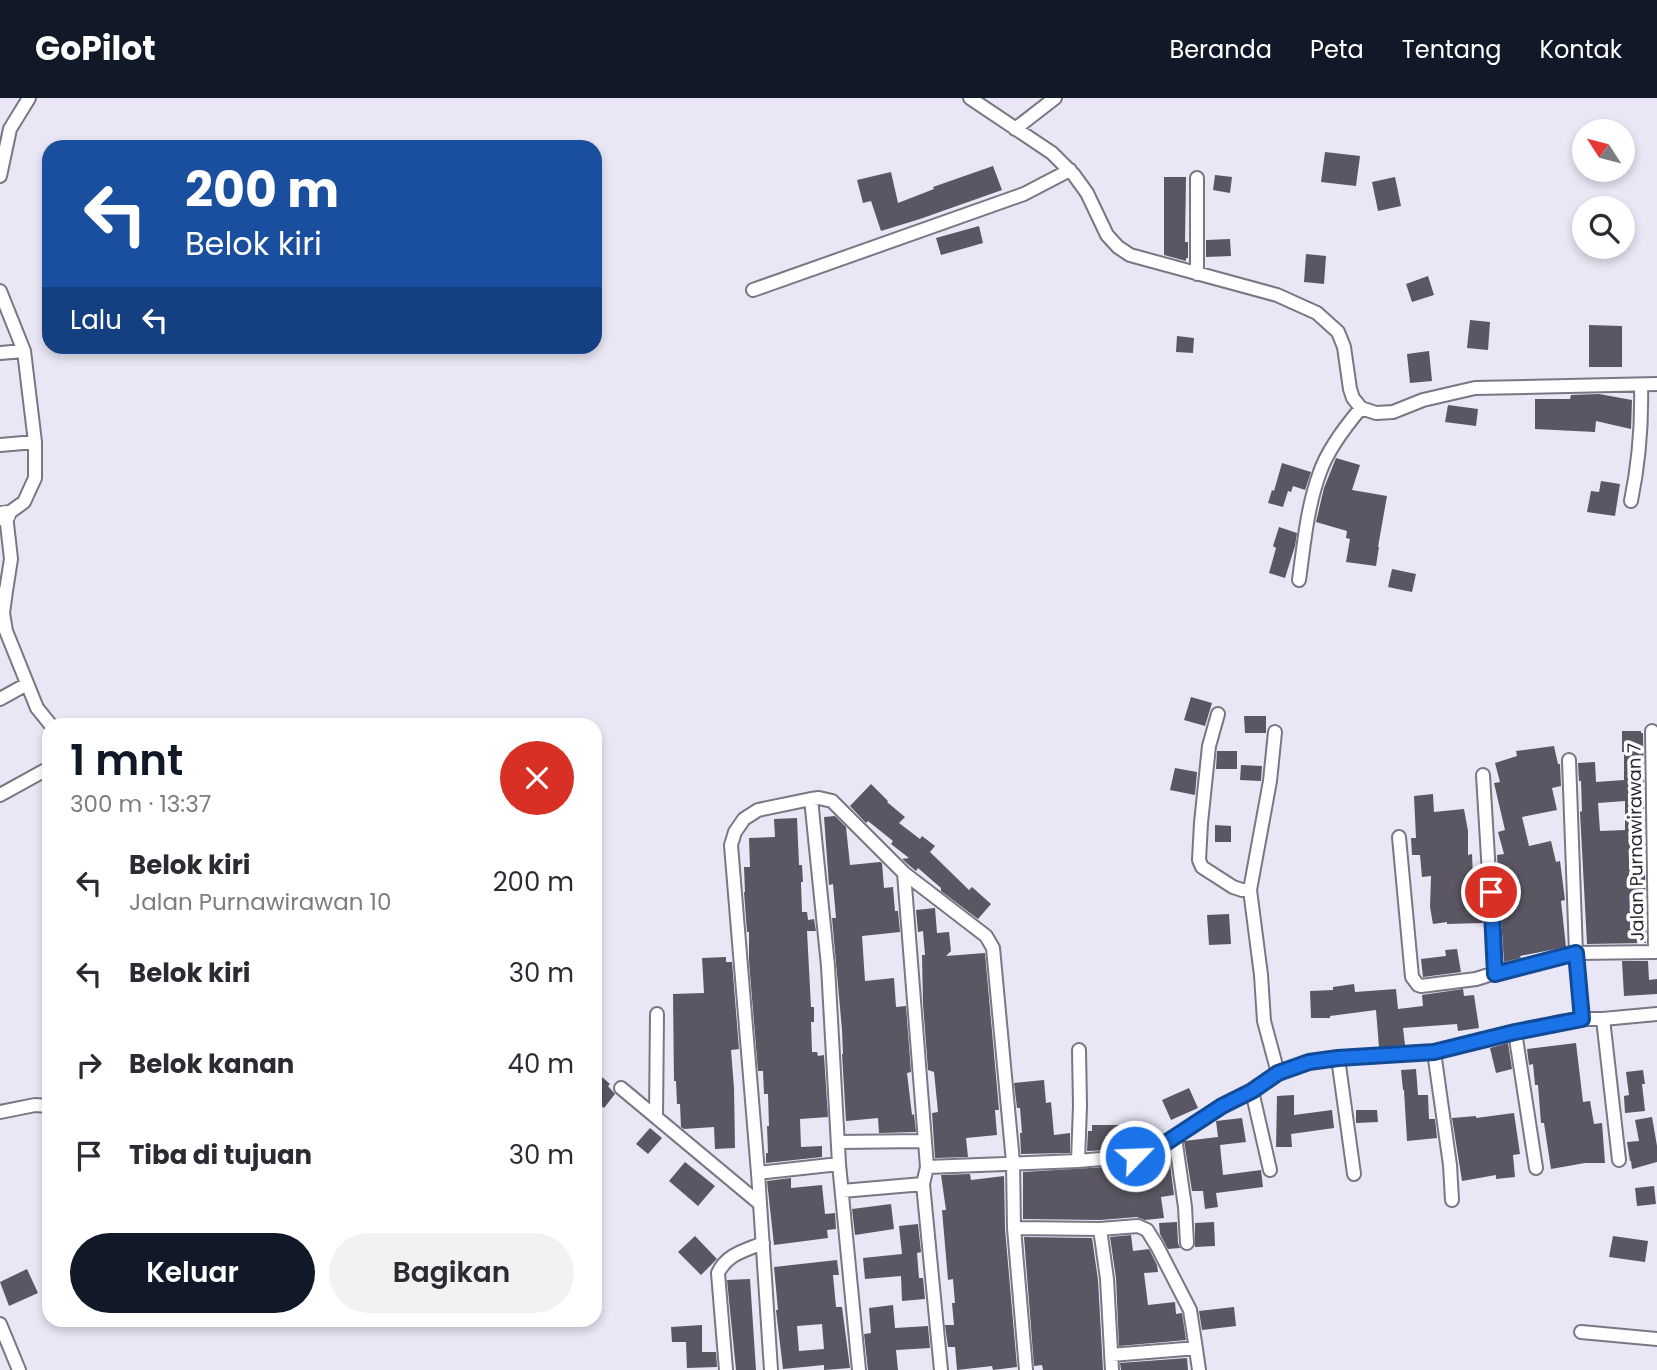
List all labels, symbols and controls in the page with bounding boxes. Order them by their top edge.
text: GoPilot [35,25,156,72]
text: Beranda [1169,33,1272,66]
text: Peta [1310,33,1364,66]
text: Tentang [1402,33,1502,66]
text: Kontak [1540,33,1622,66]
north arrow [1572,119,1634,182]
map controls [1572,119,1635,259]
text: 200 m [185,156,339,224]
icon: left [70,168,161,259]
button: search [1572,196,1635,259]
text: Belok kiri [185,221,322,266]
icon: left [136,301,174,339]
text: Lalu [70,302,122,338]
text: 1 mnt [70,731,183,790]
button: close [500,741,574,815]
street label: Jalan Purnawirawan 7 [1621,743,1650,941]
text: 300 m · 13:37 [70,788,211,820]
text: Belok kiri [129,847,251,883]
pin [1461,862,1521,922]
icon: left [70,864,108,902]
text: 200 m [493,864,574,900]
icon: arrive [1472,873,1510,911]
text: Jalan Purnawirawan 10 [129,886,391,918]
icon: left [70,955,108,993]
text: Belok kiri [129,955,251,991]
text: 30 m [509,955,574,991]
icon: right [70,1046,108,1084]
text: Belok kanan [129,1046,294,1082]
text: 40 m [508,1046,574,1082]
position arrow [1098,1119,1172,1193]
icon: arrive [70,1137,108,1175]
text: Tiba di tujuan [129,1137,312,1173]
text: 30 m [509,1137,574,1173]
button: Keluar [70,1233,315,1313]
button: Bagikan [329,1233,574,1313]

